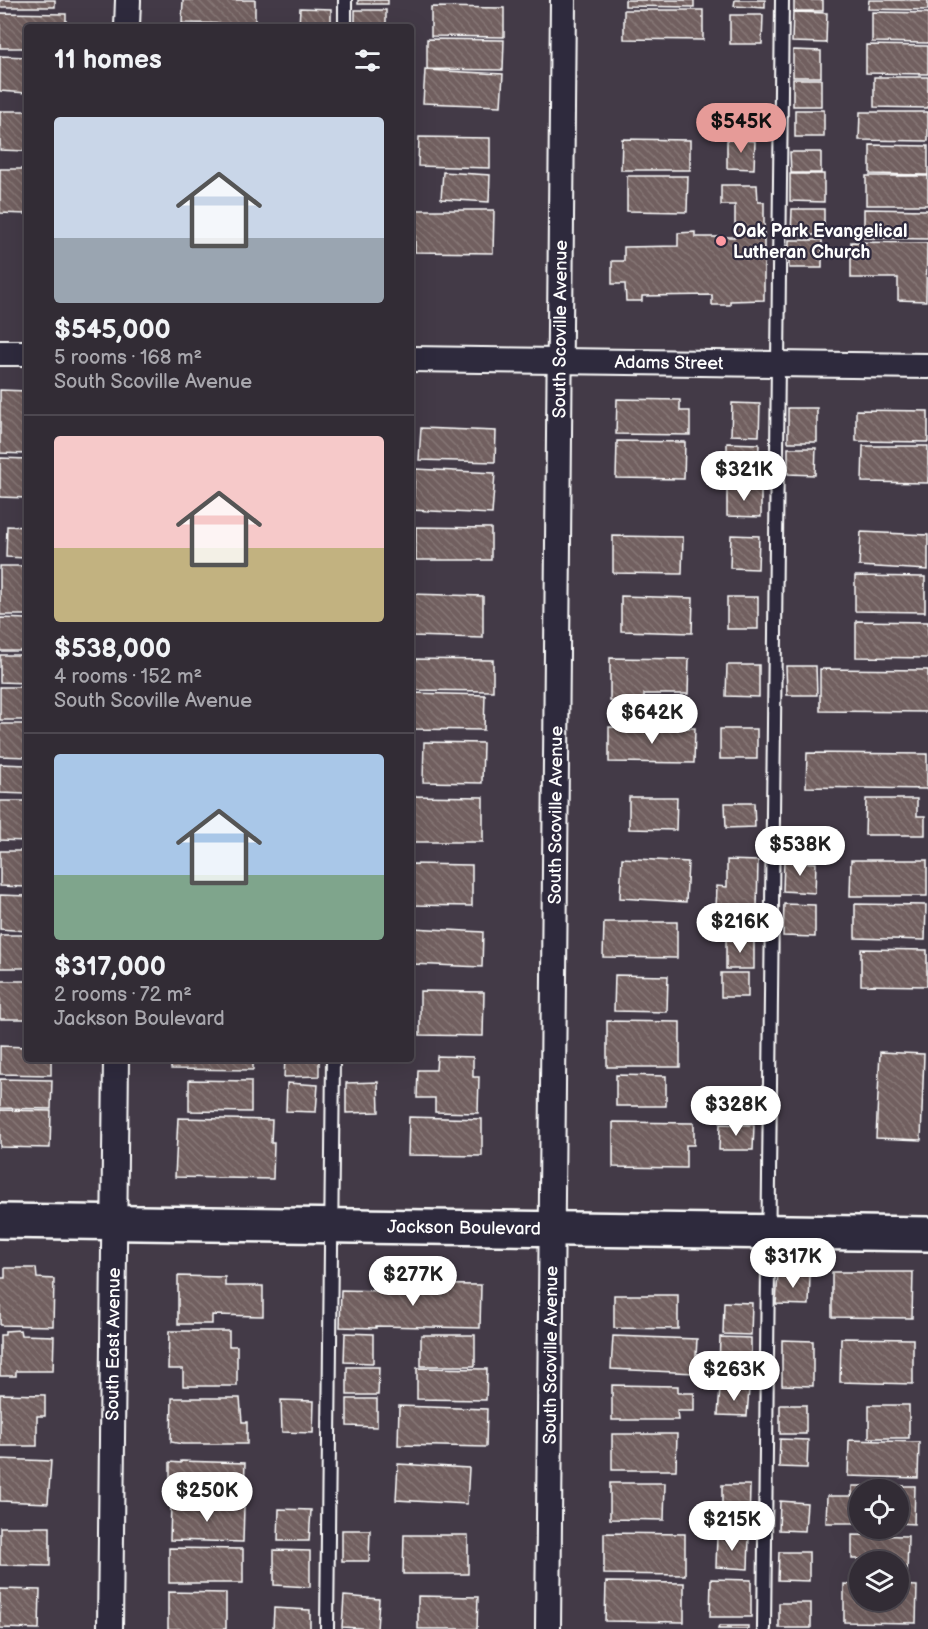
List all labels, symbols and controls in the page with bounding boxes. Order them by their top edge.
icon: filters [351,44,384,77]
text: 11 homes [54,45,162,76]
pin: $545K [699,103,783,154]
text: $545K [710,110,772,134]
icon: home [165,156,273,264]
place label: Oak Park Evangelical Lutheran Church [733,221,908,263]
marker: Oak Park Evangelical Lutheran Church [714,234,728,248]
street label: South Scoville Avenue [549,239,572,418]
text: $545,000 [54,315,171,346]
text: 5 rooms · 168 m² [54,346,202,370]
street label: Adams Street [614,352,724,374]
text: South Scoville Avenue [54,370,252,394]
pin: $321K [702,451,786,502]
text: $321K [715,458,773,482]
icon: home [165,475,273,583]
text: $538,000 [54,634,171,665]
text: 4 rooms · 152 m² [54,665,202,689]
text: South Scoville Avenue [54,689,252,713]
pin: $642K [610,694,694,745]
text: $642K [621,701,683,725]
street label: South Scoville Avenue [545,725,567,904]
icon: home [165,793,273,901]
pin: $538K [758,826,842,877]
text: $538K [769,833,831,857]
pin: $216K [698,903,782,954]
text: $216K [711,910,769,934]
text: $317,000 [54,952,166,983]
text: 2 rooms · 72 m² [54,983,192,1007]
text: Jackson Boulevard [54,1007,225,1031]
pin: $328K [694,1086,778,1137]
text: $328K [705,1093,767,1117]
street label: Jackson Boulevard [387,1216,541,1240]
pin: $317K [751,1238,835,1289]
text: $317K [764,1245,822,1269]
pin: $277K [371,1256,455,1307]
text: $277K [383,1263,443,1287]
street label: South Scoville Avenue [540,1265,562,1444]
street label: South East Avenue [102,1267,125,1421]
pin: $263K [692,1351,776,1402]
text: $263K [703,1358,765,1382]
pin: $250K [165,1472,249,1523]
text: $250K [176,1479,238,1503]
map controls [849,1479,909,1611]
button: locate [849,1479,909,1539]
pin: $215K [690,1501,774,1552]
text: $215K [703,1508,761,1532]
button: layers [849,1551,909,1611]

